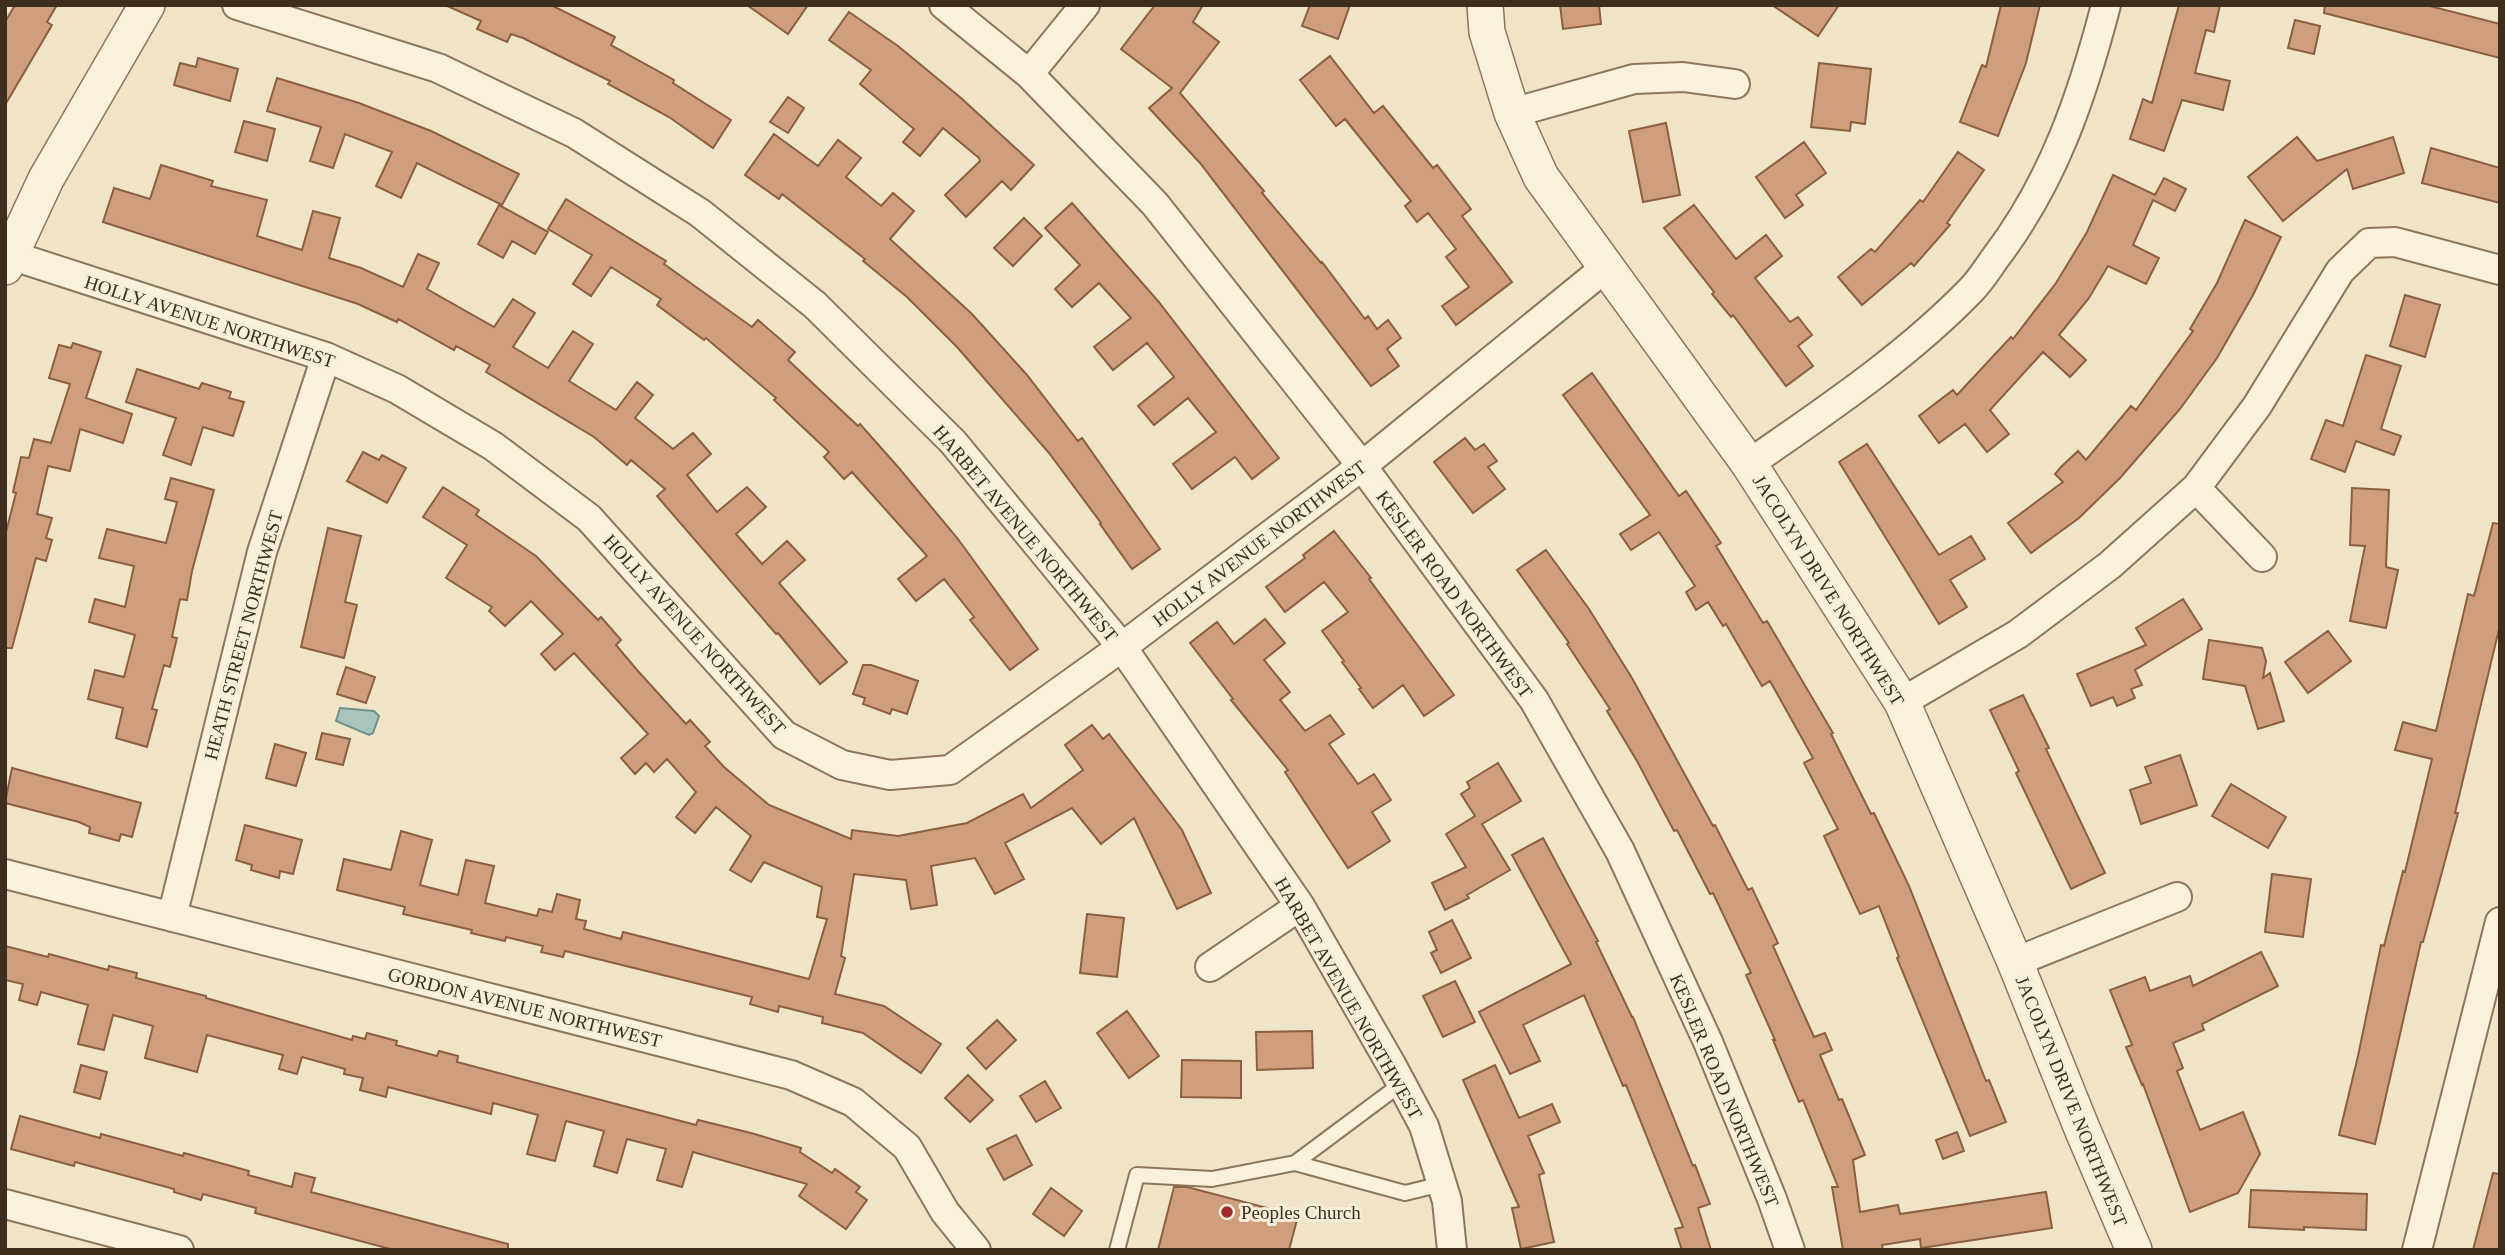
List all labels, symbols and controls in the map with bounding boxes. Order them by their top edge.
street label: HOLLY AVENUE NORTHWEST [82,271,338,372]
street label: HARBET AVENUE NORTHWEST [929,421,1123,646]
street label: HOLLY AVENUE NORTHWEST [1148,456,1371,631]
street label: JACOLYN DRIVE NORTHWEST [1749,471,1909,710]
street label: KESLER ROAD NORTHWEST [1372,487,1537,702]
street label: HEATH STREET NORTHWEST [200,508,287,762]
street label: HOLLY AVENUE NORTHWEST [599,530,790,739]
street label: HARBET AVENUE NORTHWEST [1271,874,1427,1123]
street label: GORDON AVENUE NORTHWEST [386,963,664,1052]
street label: KESLER ROAD NORTHWEST [1666,971,1783,1210]
street label: JACOLYN DRIVE NORTHWEST [2012,973,2132,1230]
place label: Peoples Church [1241,1202,1361,1223]
marker: Peoples Church [1219,1204,1235,1220]

